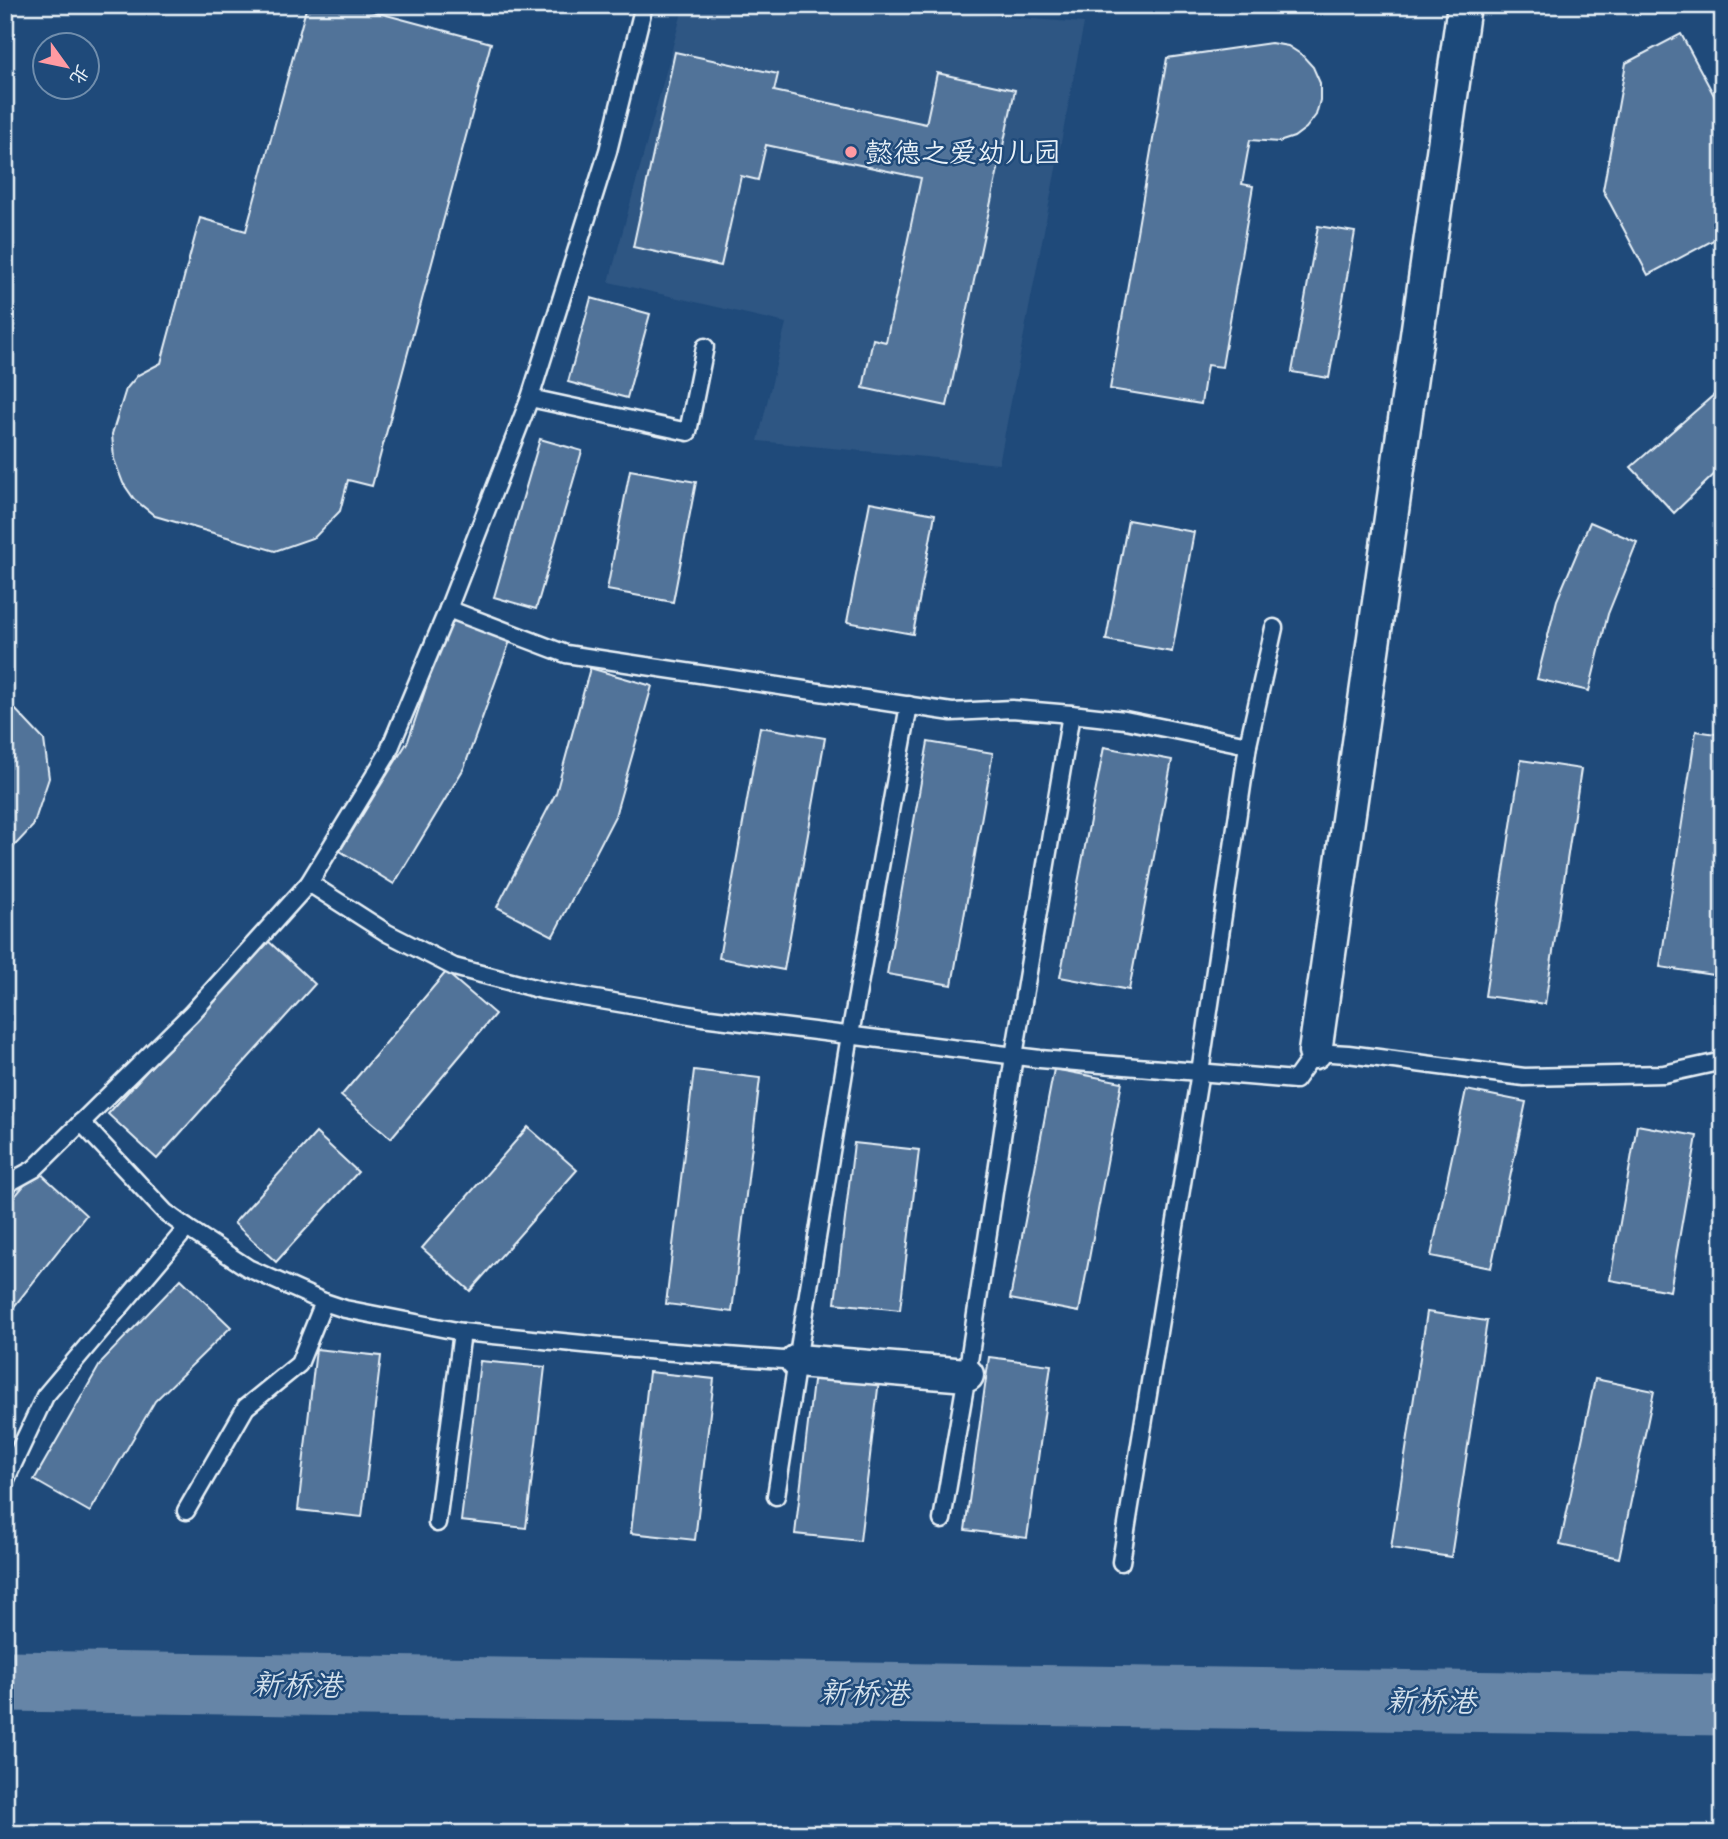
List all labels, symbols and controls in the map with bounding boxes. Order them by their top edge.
north arrow [32,32,102,102]
text: 北 [64,60,95,89]
place label: 懿德之爱幼儿园 [865,135,1061,170]
marker: 懿德之爱幼儿园 [843,144,859,160]
water label: 新桥港 [252,1665,345,1705]
water label: 新桥港 [819,1673,912,1713]
water label: 新桥港 [1386,1681,1479,1721]

